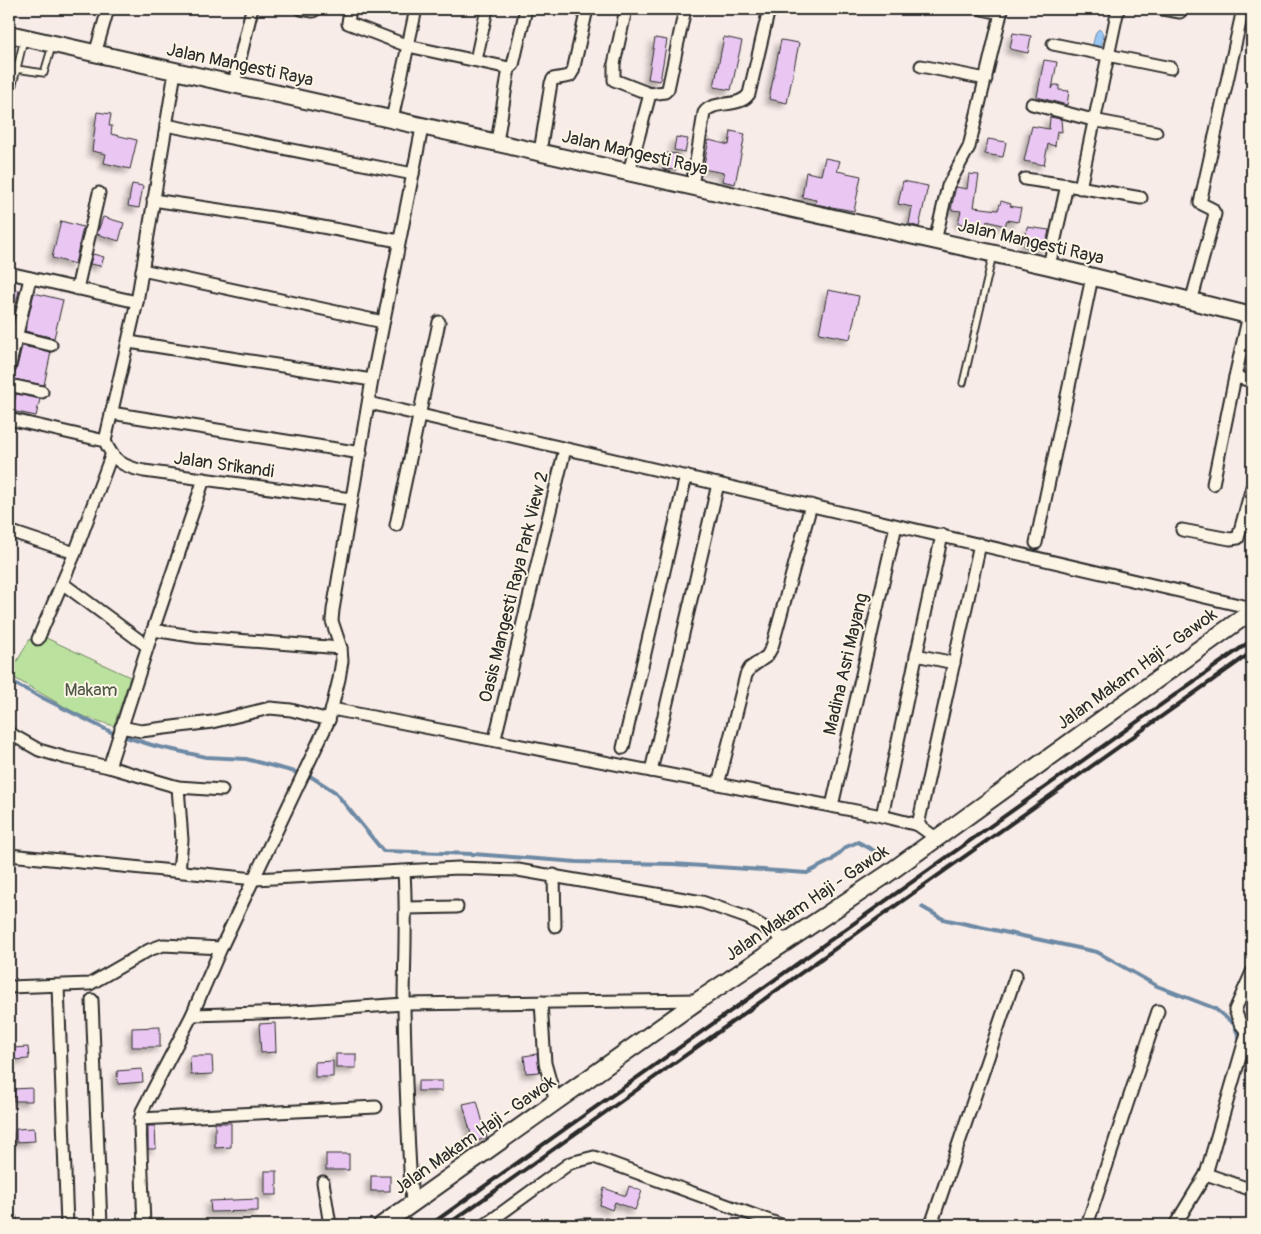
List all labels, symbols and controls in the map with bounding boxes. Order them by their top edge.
street label: Jalan Mangesti Raya [165,38,315,92]
street label: Jalan Mangesti Raya [560,125,710,181]
street label: Jalan Mangesti Raya [956,214,1106,270]
street label: Jalan Srikandi [172,447,276,483]
street label: Oasis Mangesti Raya Park View 2 [474,469,554,705]
street label: Madina Asri Mayang [818,591,874,737]
street label: Jalan Makam Haji - Gawok [1052,603,1222,735]
park label: Makam [64,679,118,702]
street label: Jalan Makam Haji - Gawok [721,839,894,966]
street label: Jalan Makam Haji - Gawok [390,1070,561,1200]

